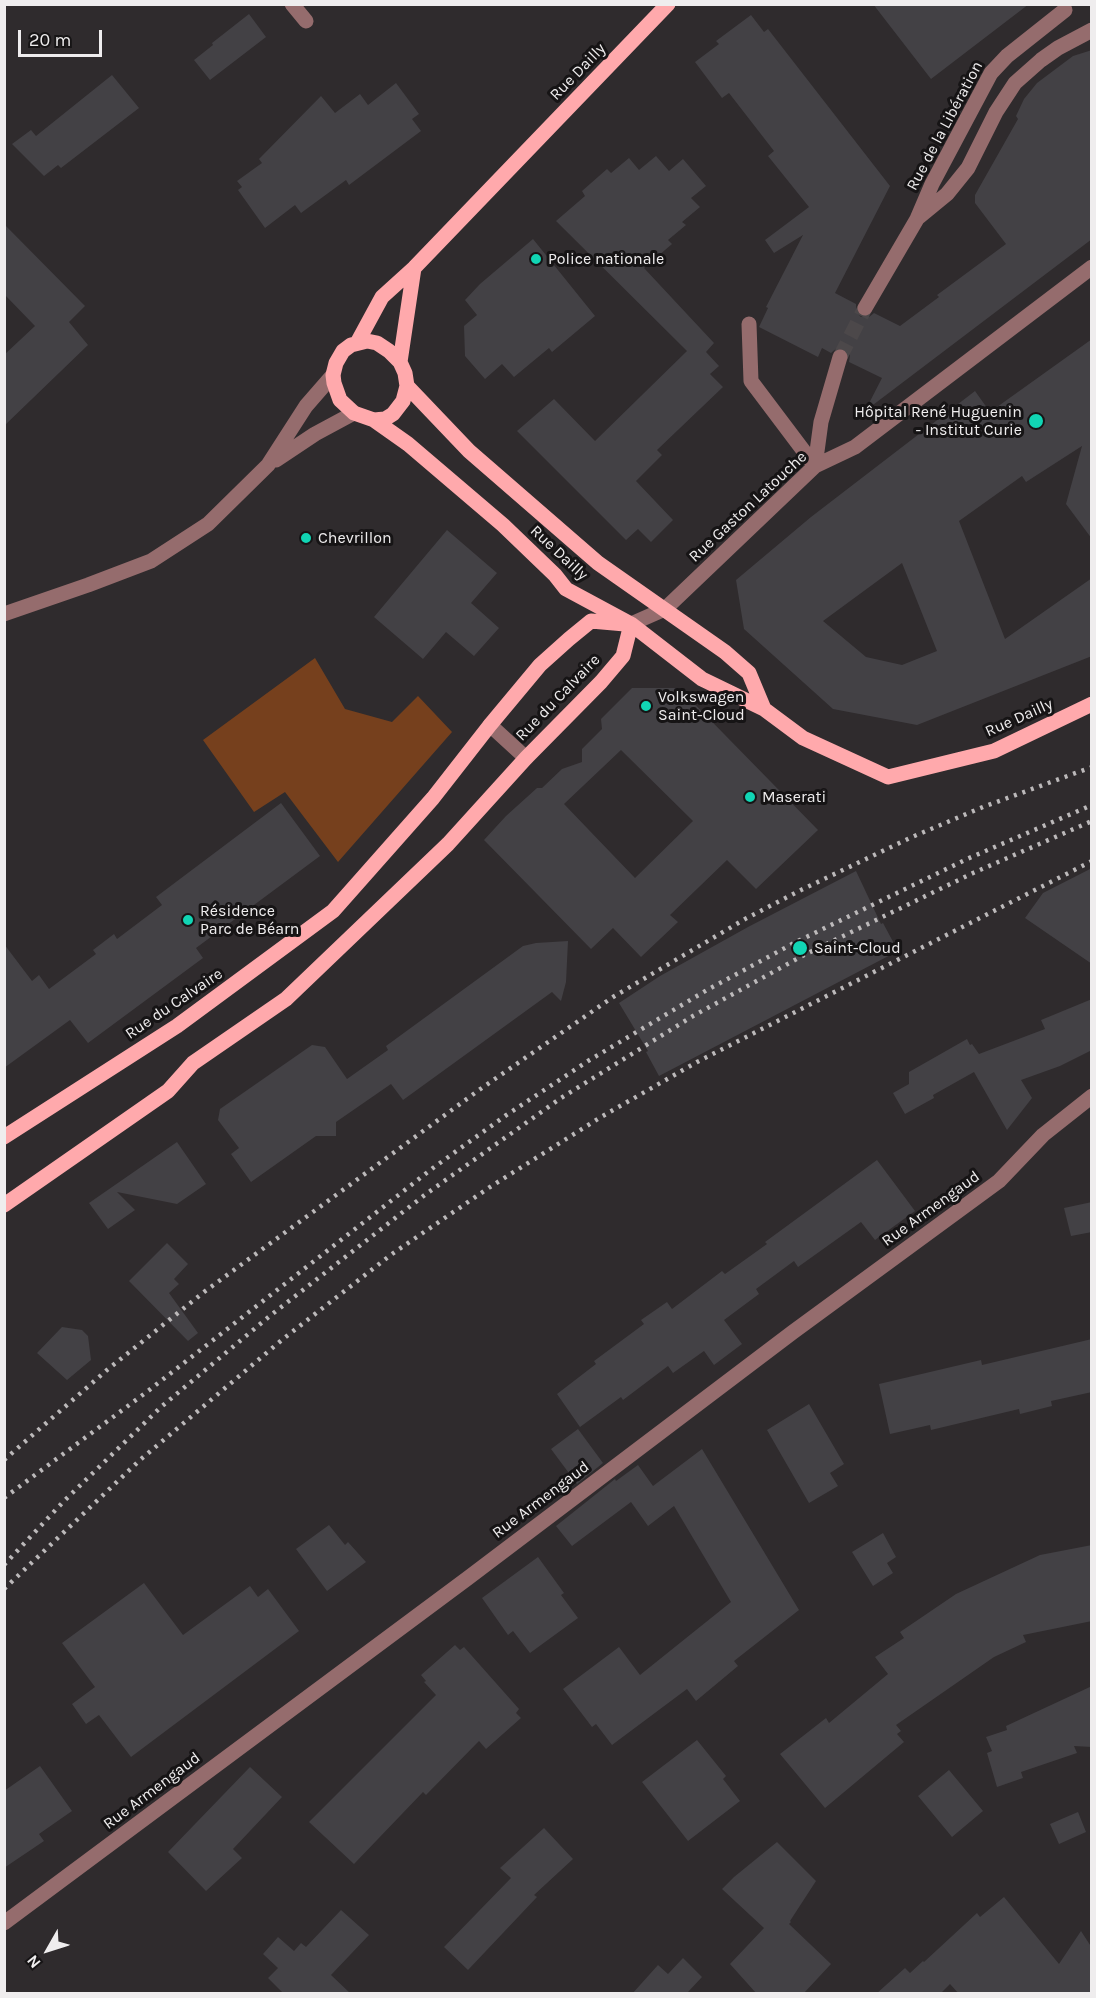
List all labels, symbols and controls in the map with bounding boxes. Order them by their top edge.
scale bar [21,18,105,56]
text: 20 m [29,29,71,51]
street label: Rue Dailly [546,39,610,105]
street label: Rue de la Libération [903,58,987,194]
place label: Police nationale [548,249,664,269]
marker: Police nationale [529,252,543,266]
place label: Hôpital René Huguenin - Institut Curie [854,402,1022,440]
marker: Hôpital René Huguenin - Institut Curie [1027,412,1045,430]
street label: Rue Gaston Latouche [685,447,811,567]
street label: Rue Dailly [526,521,592,585]
place label: Chevrillon [318,528,392,548]
marker: Chevrillon [299,531,313,545]
street label: Rue du Calvaire [512,651,604,745]
place label: Volkswagen Saint-Cloud [658,687,745,725]
street label: Rue Dailly [982,695,1056,741]
marker: Volkswagen Saint-Cloud [639,699,653,713]
place label: Maserati [762,787,826,807]
marker: Maserati [743,790,757,804]
place label: Résidence Parc de Béarn [200,901,299,939]
marker: Résidence Parc de Béarn [181,913,195,927]
place label: Saint-Cloud [814,938,901,958]
marker: Saint-Cloud [791,939,809,957]
street label: Rue du Calvaire [122,964,226,1044]
street label: Rue Armengaud [878,1167,984,1251]
street label: Rue Armengaud [489,1457,593,1543]
street label: Rue Armengaud [100,1748,204,1834]
north arrow [18,1920,78,1980]
text: N [23,1951,45,1972]

